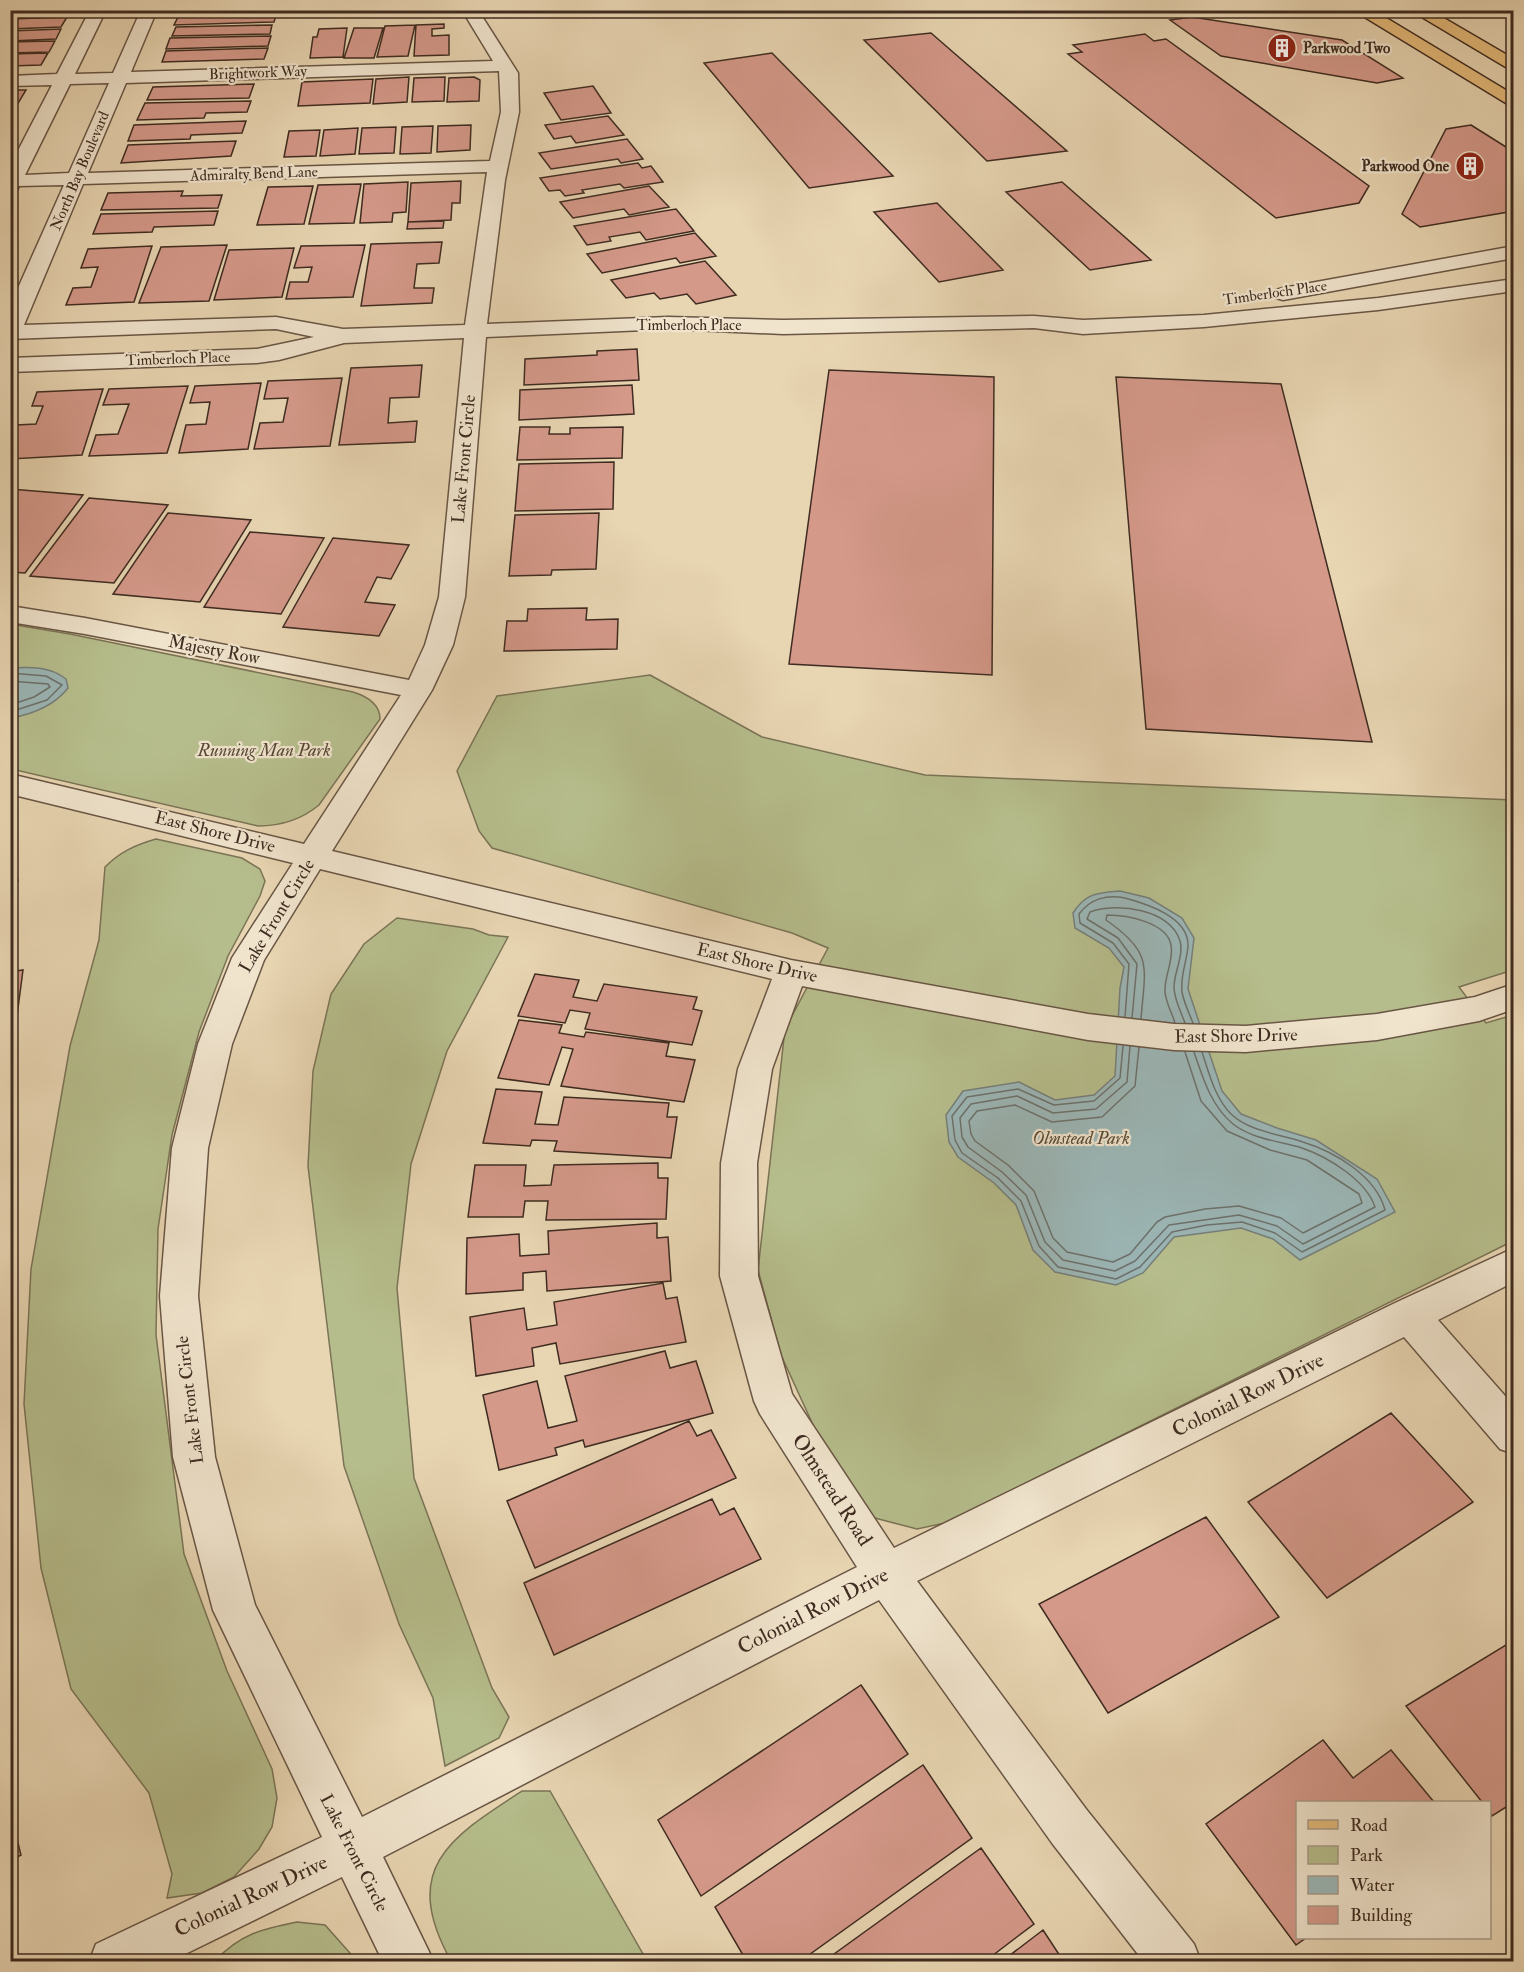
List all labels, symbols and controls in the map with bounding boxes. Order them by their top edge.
building icon: Parkwood Two [1266,32,1298,64]
place label: Parkwood Two [1303,39,1391,58]
street label: Brightwork Way [209,62,308,84]
street label: North Bay Boulevard [46,108,114,233]
building icon: Parkwood One [1454,150,1486,182]
place label: Parkwood One [1361,157,1450,176]
street label: Admiralty Bend Lane [189,162,318,186]
street label: Timberloch Place [1222,276,1328,310]
street label: Timberloch Place [637,316,741,335]
street label: Timberloch Place [125,348,231,370]
street label: Lake Front Circle [447,393,481,524]
street label: Majesty Row [166,630,262,670]
park label: Running Man Park [196,739,331,762]
street label: East Shore Drive [152,806,278,858]
street label: Lake Front Circle [234,854,320,977]
street label: East Shore Drive [694,938,820,988]
street label: East Shore Drive [1174,1023,1298,1049]
park label: Olmstead Park [1032,1127,1130,1150]
street label: Lake Front Circle [171,1334,209,1465]
street label: Colonial Row Drive [1168,1346,1329,1443]
street label: Olmstead Road [786,1429,879,1552]
street label: Colonial Row Drive [733,1561,893,1661]
street label: Lake Front Circle [315,1790,394,1916]
legend [1296,1801,1491,1939]
text: Road [1350,1814,1388,1837]
text: Park [1350,1844,1383,1867]
street label: Colonial Row Drive [170,1849,332,1943]
text: Water [1349,1874,1394,1897]
text: Building [1350,1904,1413,1927]

